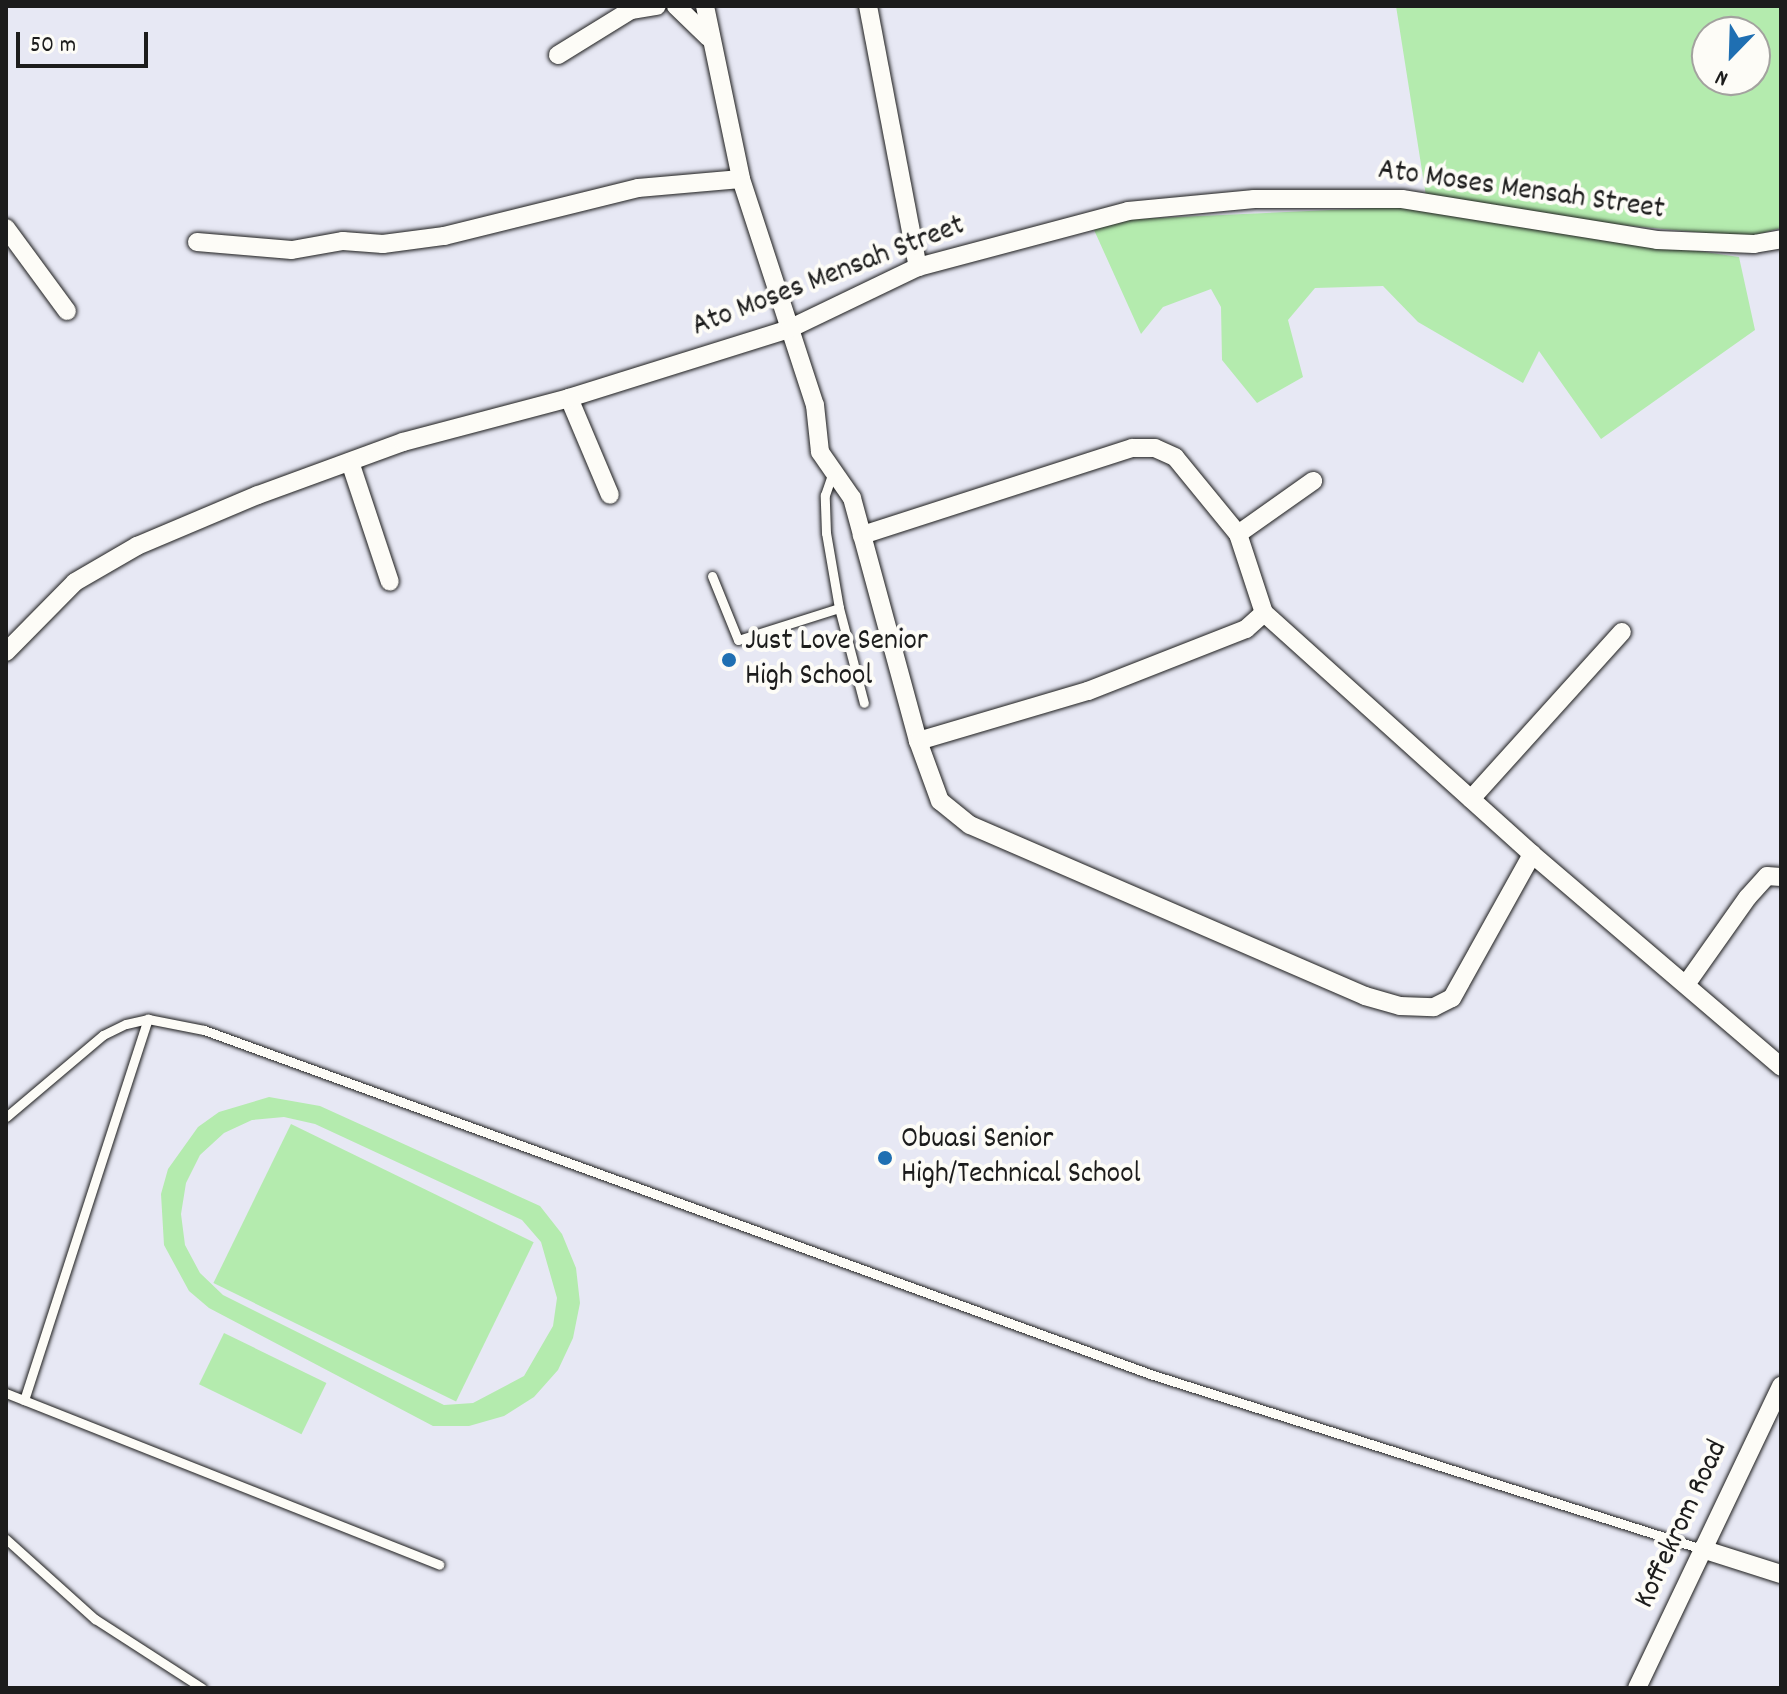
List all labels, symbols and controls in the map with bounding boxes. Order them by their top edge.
scale bar [20,16,152,66]
north arrow [1691,16,1771,96]
text: 50 m [30,29,76,63]
text: N [1711,60,1733,93]
street label: Ato Moses Mensah Street [1376,154,1666,230]
street label: Ato Moses Mensah Street [688,209,970,347]
place label: Just Love Senior High School [745,625,928,696]
marker: Just Love Senior High School [720,651,738,669]
place label: Obuasi Senior High/Technical School [901,1123,1141,1194]
marker: Obuasi Senior High/Technical School [876,1149,894,1167]
street label: Koffekrom Road [1628,1435,1738,1615]

